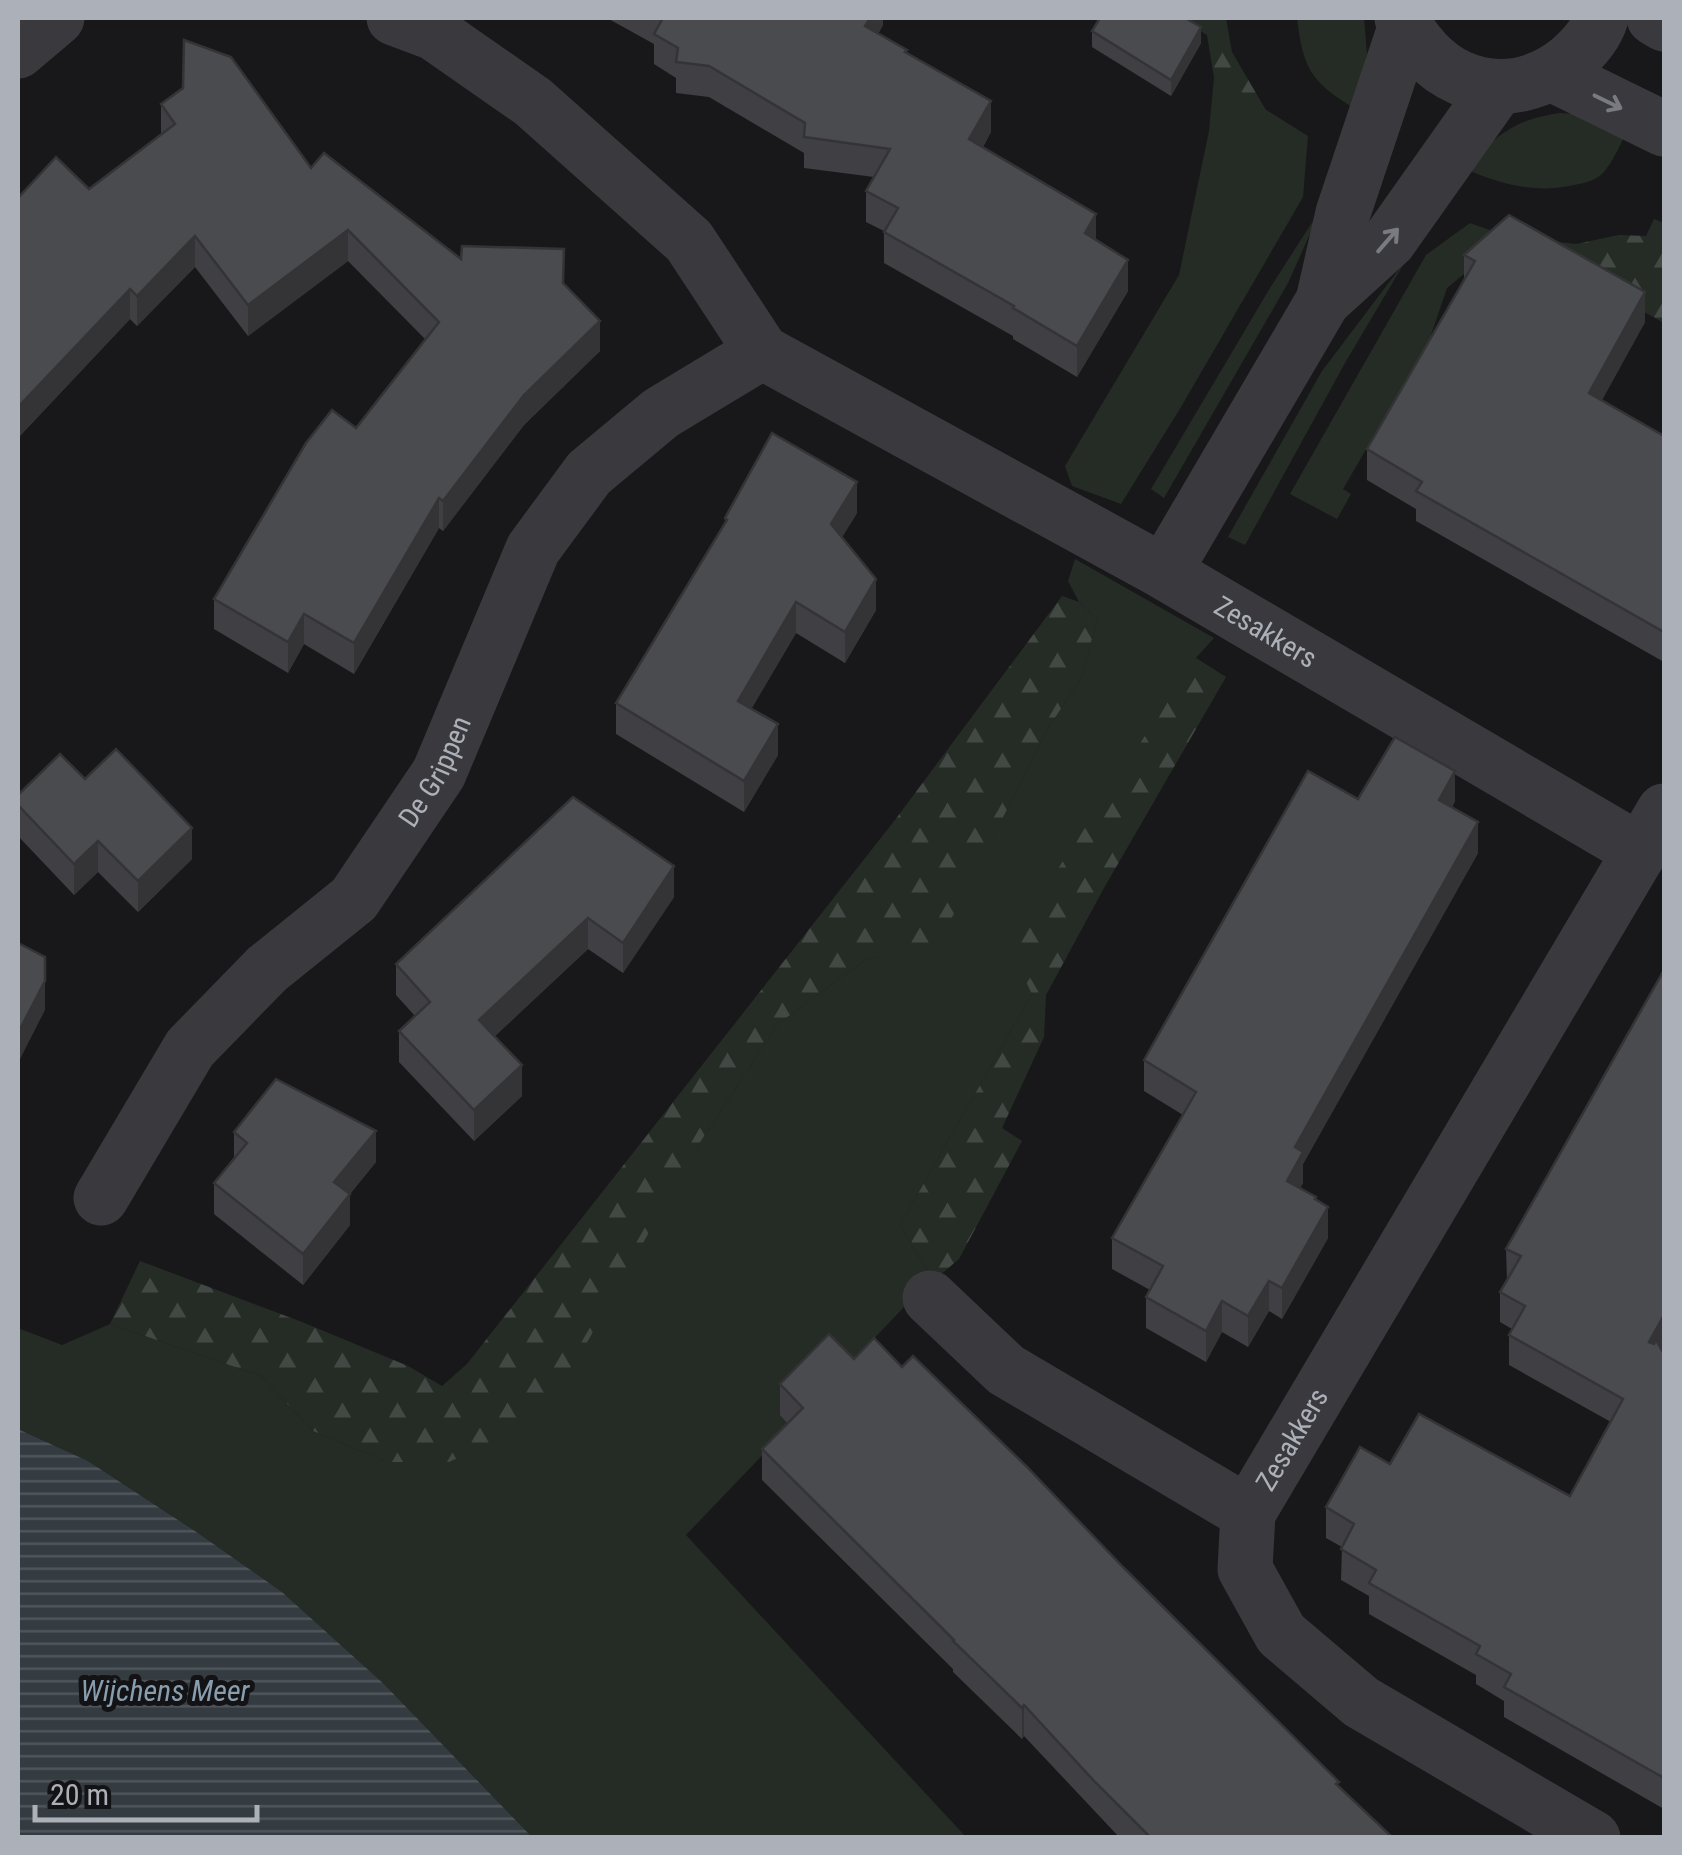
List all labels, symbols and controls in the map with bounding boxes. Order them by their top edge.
one-way arrow [1593,93,1623,112]
one-way arrow [1376,228,1399,253]
street label: Zesakkers [1209,589,1323,674]
street label: De Grippen [391,711,478,833]
street label: Zesakkers [1249,1382,1335,1496]
water label: Wijchens Meer [81,1673,251,1708]
scale bar [35,1760,258,1822]
text: 20 m [50,1777,109,1812]

